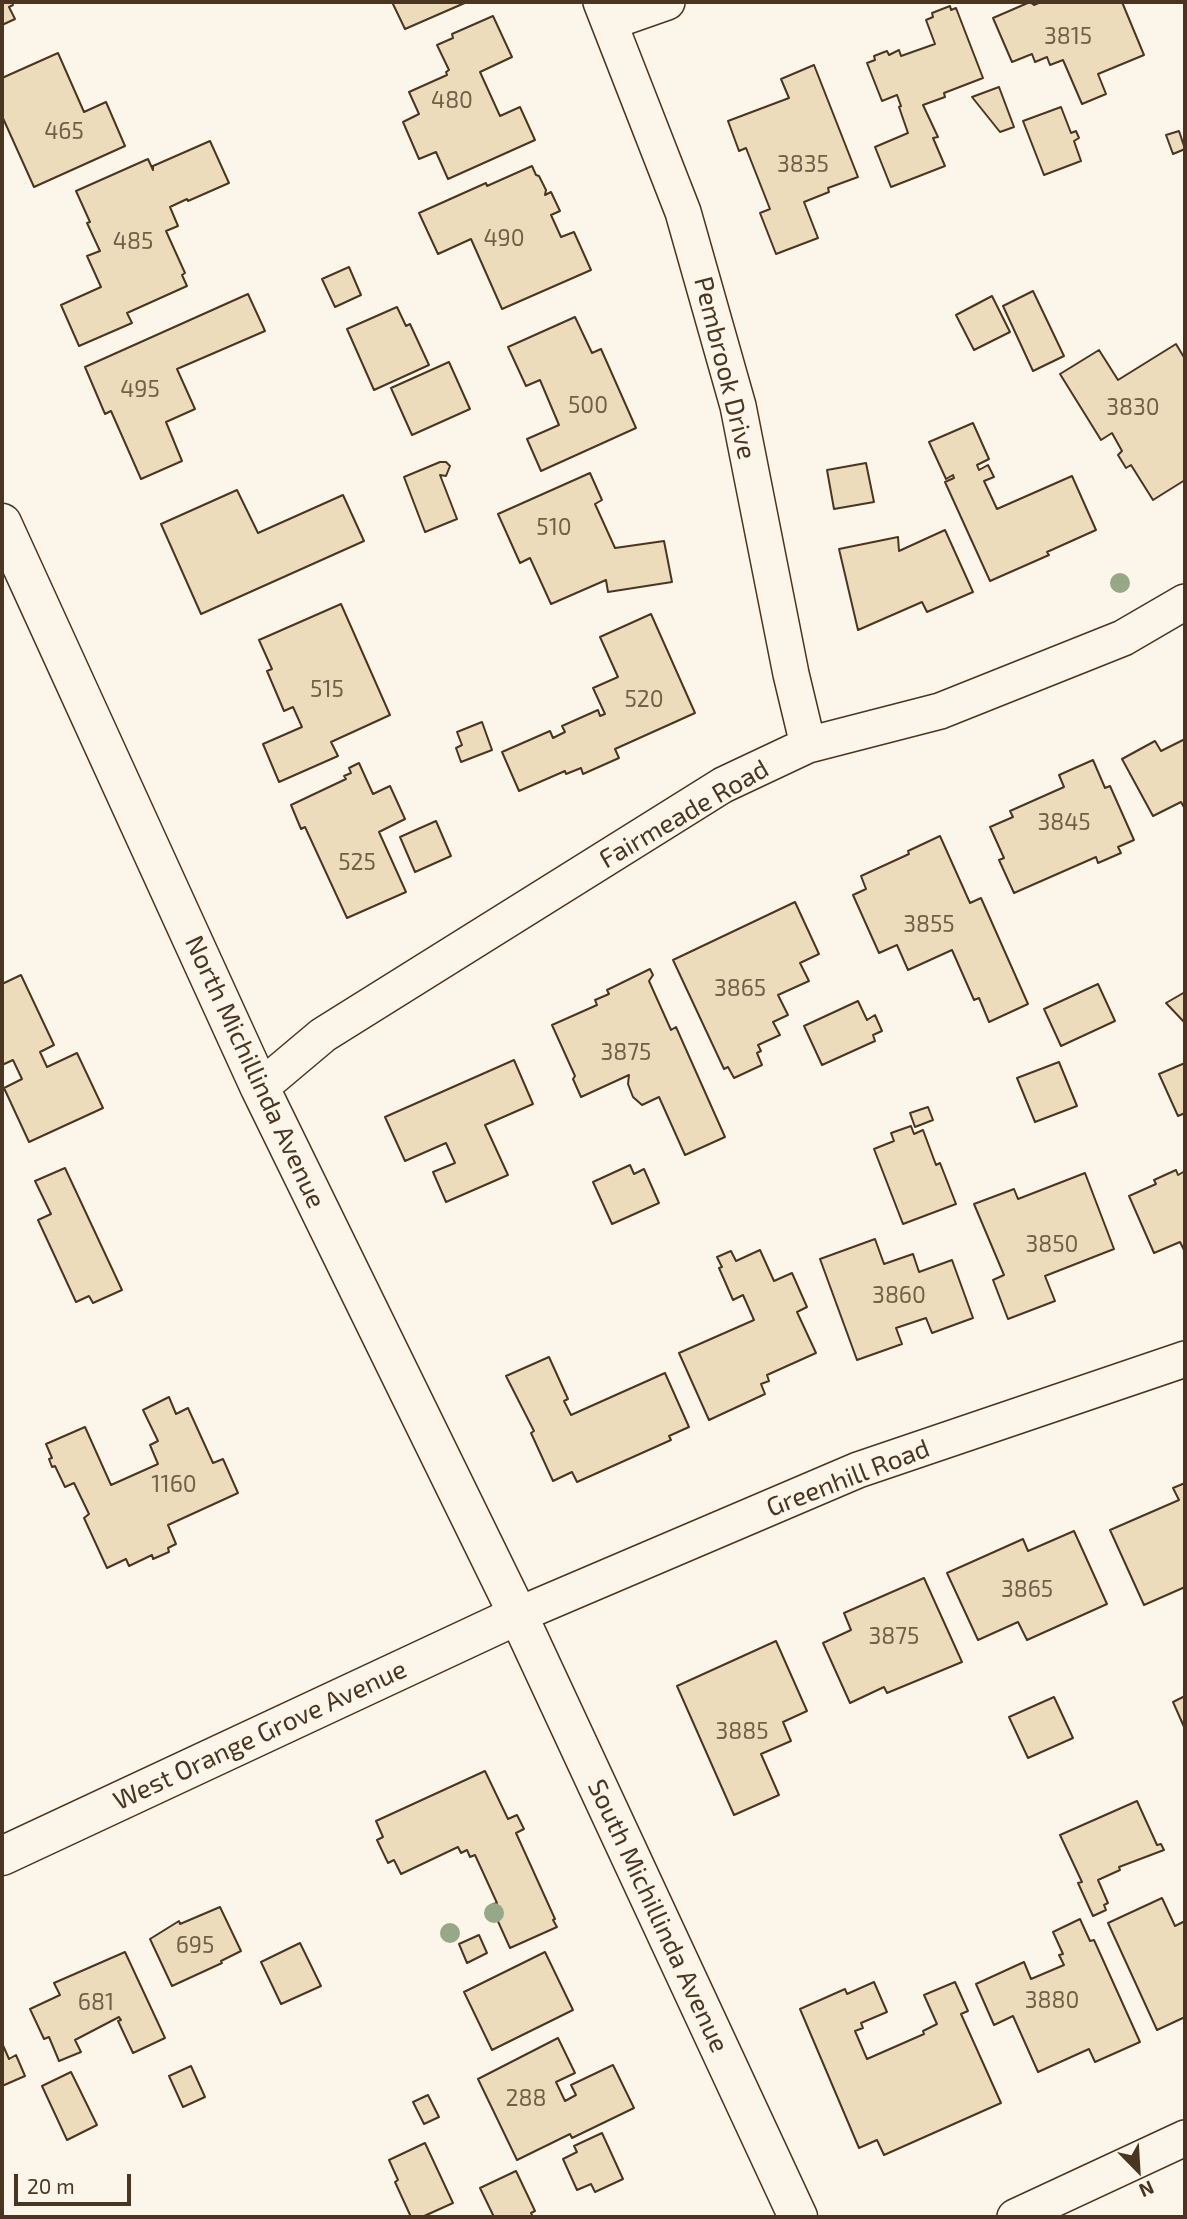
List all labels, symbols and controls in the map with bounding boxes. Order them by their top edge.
house number: 3815 [1044,22,1092,50]
house number: 480 [431,86,473,114]
house number: 465 [44,117,84,145]
house number: 3835 [777,150,829,178]
house number: 490 [483,224,525,252]
house number: 485 [113,227,153,255]
street label: Pembrook Drive [687,273,763,463]
house number: 495 [120,375,160,403]
house number: 500 [568,391,608,419]
house number: 3830 [1106,393,1160,421]
house number: 510 [536,513,572,541]
house number: 515 [310,675,344,703]
house number: 520 [624,685,664,713]
street label: Fairmeade Road [594,753,774,875]
house number: 3845 [1037,808,1091,836]
house number: 525 [338,848,376,876]
house number: 3855 [903,910,955,938]
street label: North Michillinda Avenue [178,931,332,1213]
house number: 3865 [714,974,766,1002]
house number: 3875 [601,1038,651,1066]
house number: 3850 [1026,1230,1078,1258]
house number: 3860 [872,1281,926,1309]
street label: Greenhill Road [762,1433,934,1523]
house number: 1160 [151,1470,197,1498]
house number: 3865 [1001,1575,1053,1603]
house number: 3875 [869,1622,919,1650]
street label: West Orange Grove Avenue [108,1653,412,1817]
house number: 3885 [715,1717,769,1745]
street label: South Michillinda Avenue [581,1775,735,2057]
house number: 695 [176,1931,214,1959]
house number: 3880 [1025,1986,1079,2014]
house number: 681 [78,1988,114,2016]
house number: 288 [506,2084,546,2112]
north arrow [1103,2135,1173,2205]
scale bar [18,2160,135,2204]
text: 20 m [27,2173,75,2198]
text: N [1136,2176,1158,2203]

